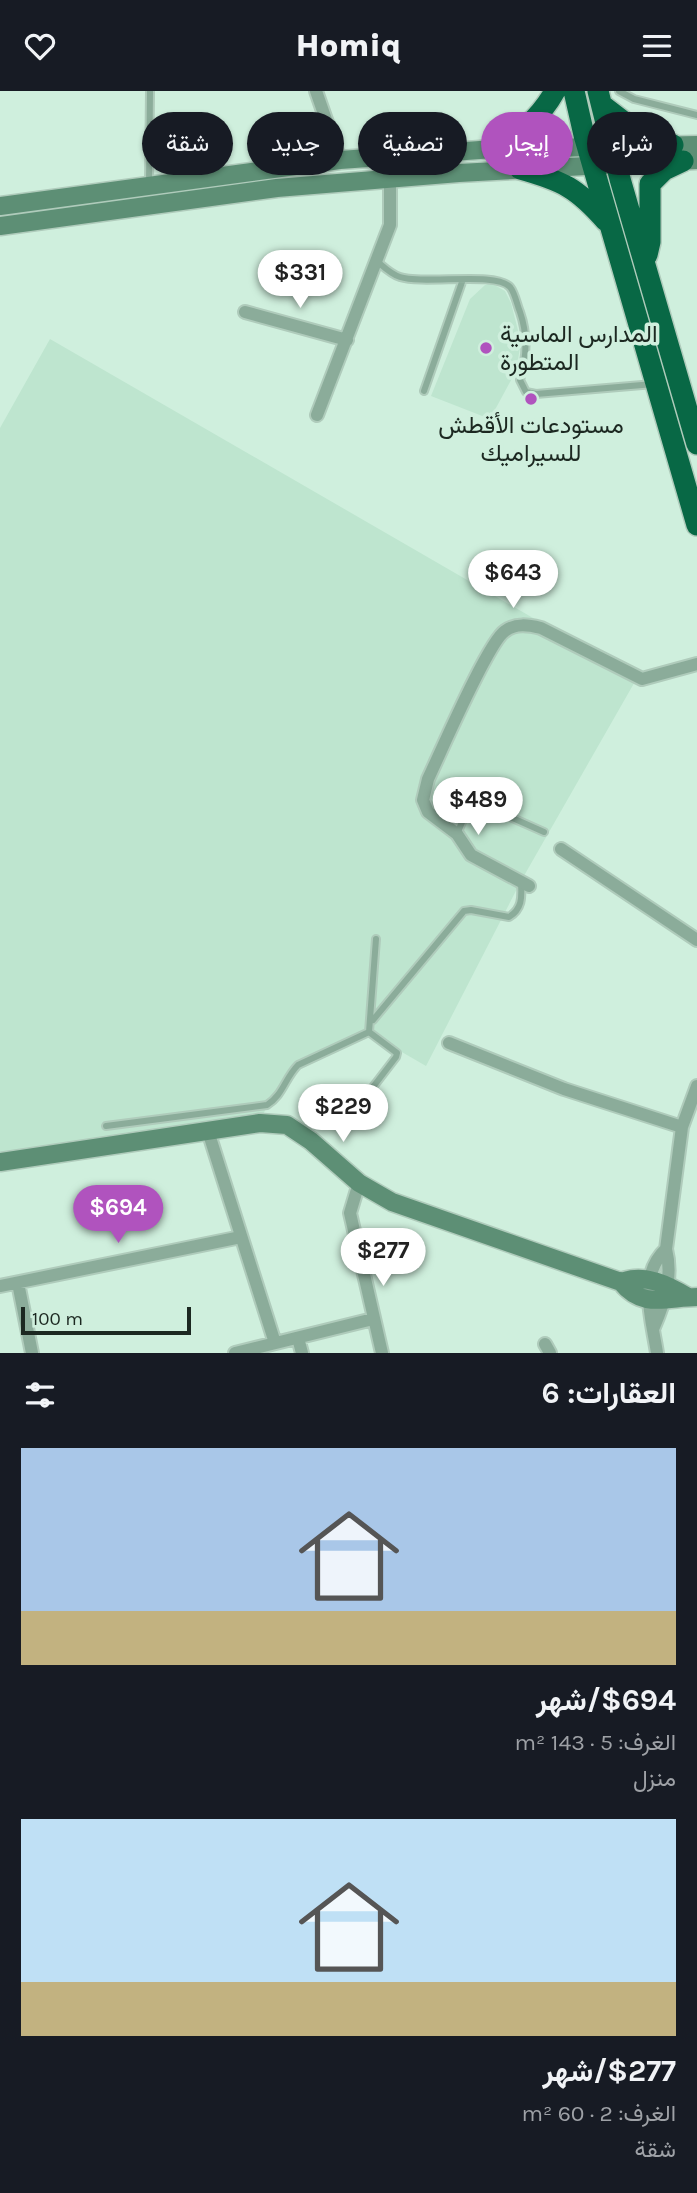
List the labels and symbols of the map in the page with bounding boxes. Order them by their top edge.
pin: $331 [259,251,341,310]
place label: المدارس الماسية المتطورة [500,320,658,377]
marker: المدارس الماسية المتطورة [478,340,494,356]
marker: مستودعات الأقطش للسيراميك [523,391,539,407]
place label: مستودعات الأقطش للسيراميك [438,411,624,468]
pin: $643 [472,551,554,610]
pin: $489 [437,777,519,837]
pin: $229 [302,1084,384,1144]
pin: $694 [77,1185,159,1245]
pin: $277 [342,1229,424,1288]
scale bar [21,1304,191,1336]

